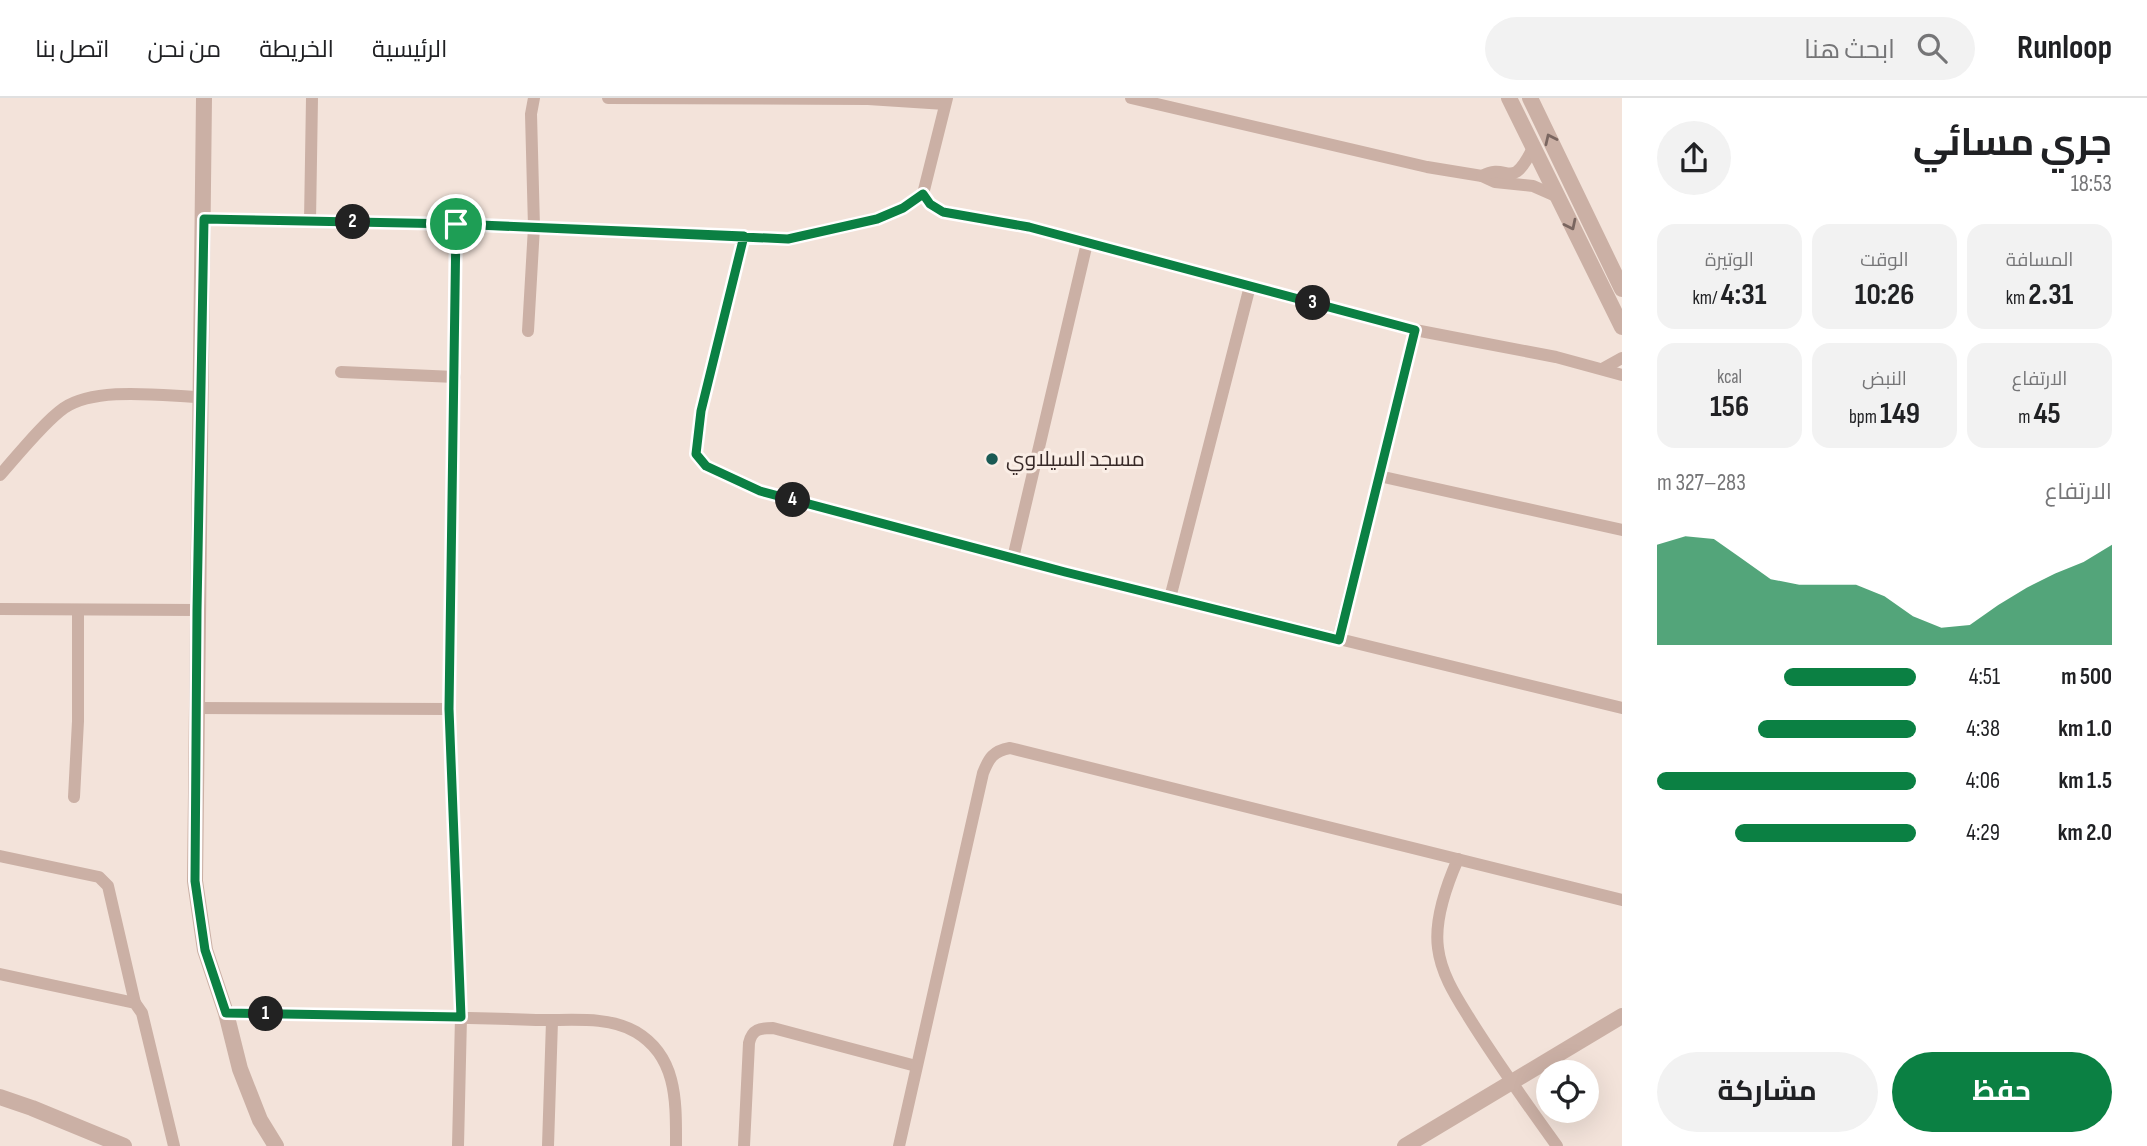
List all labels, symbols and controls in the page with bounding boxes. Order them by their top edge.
search box [1485,17,1975,80]
text: Runloop [2017,28,2112,68]
icon: search [1913,29,1951,67]
text: اتصل بنا [35,35,109,64]
text: من نحن [147,35,221,64]
text: الخريطة [259,35,334,64]
text: الرئيسية [372,35,447,64]
text: ابحث هنا [1804,35,1895,66]
button: share [1657,121,1731,195]
text: جري مسائي [1913,121,2112,166]
one-way arrow [1544,134,1558,146]
text: 18:53 [2071,170,2112,198]
pin [426,194,486,254]
pin: 2 [336,204,370,240]
icon: arrive [437,205,475,243]
text: 2 [348,210,357,233]
one-way arrow [1563,218,1577,230]
text: الوتيرة [1705,249,1754,272]
text: الوقت [1860,249,1909,272]
text: المسافة [2006,249,2073,272]
text: 4:31 [1721,277,1766,313]
text: 10:26 [1855,277,1914,313]
text: 2.31 [2028,277,2073,313]
pin: 3 [1296,286,1330,320]
text: /km [1693,287,1721,310]
text: km [2006,287,2028,310]
text: 3 [1308,291,1317,314]
text: kcal [1717,366,1742,389]
text: النبض [1862,368,1907,391]
text: الارتفاع [2012,368,2067,391]
text: 156 [1710,389,1749,425]
text: 149 [1880,396,1920,432]
text: 45 [2034,396,2061,432]
text: bpm [1849,406,1880,429]
text: m [2018,406,2034,429]
place label: مسجد السيلاوي [1006,447,1145,475]
marker: مسجد السيلاوي [984,451,1000,467]
text: 283–327 m [1657,469,1746,497]
text: الارتفاع [2045,478,2112,506]
pin: 4 [776,482,810,518]
text: 4 [788,488,797,511]
text: 4:51 [1969,663,2000,691]
text: 500 m [2061,663,2112,691]
text: 4:38 [1966,715,2000,743]
text: 1.0 km [2058,715,2112,743]
text: 4:06 [1966,767,2000,795]
text: 1.5 km [2059,767,2112,795]
text: 4:29 [1966,819,2000,847]
text: 2.0 km [2058,819,2112,847]
pin: 1 [248,996,284,1032]
text: 1 [262,1002,269,1025]
button: مشاركة [1657,1052,1878,1132]
button: حفظ [1892,1052,2112,1132]
map controls [1536,1060,1599,1123]
button: locate [1536,1060,1599,1123]

